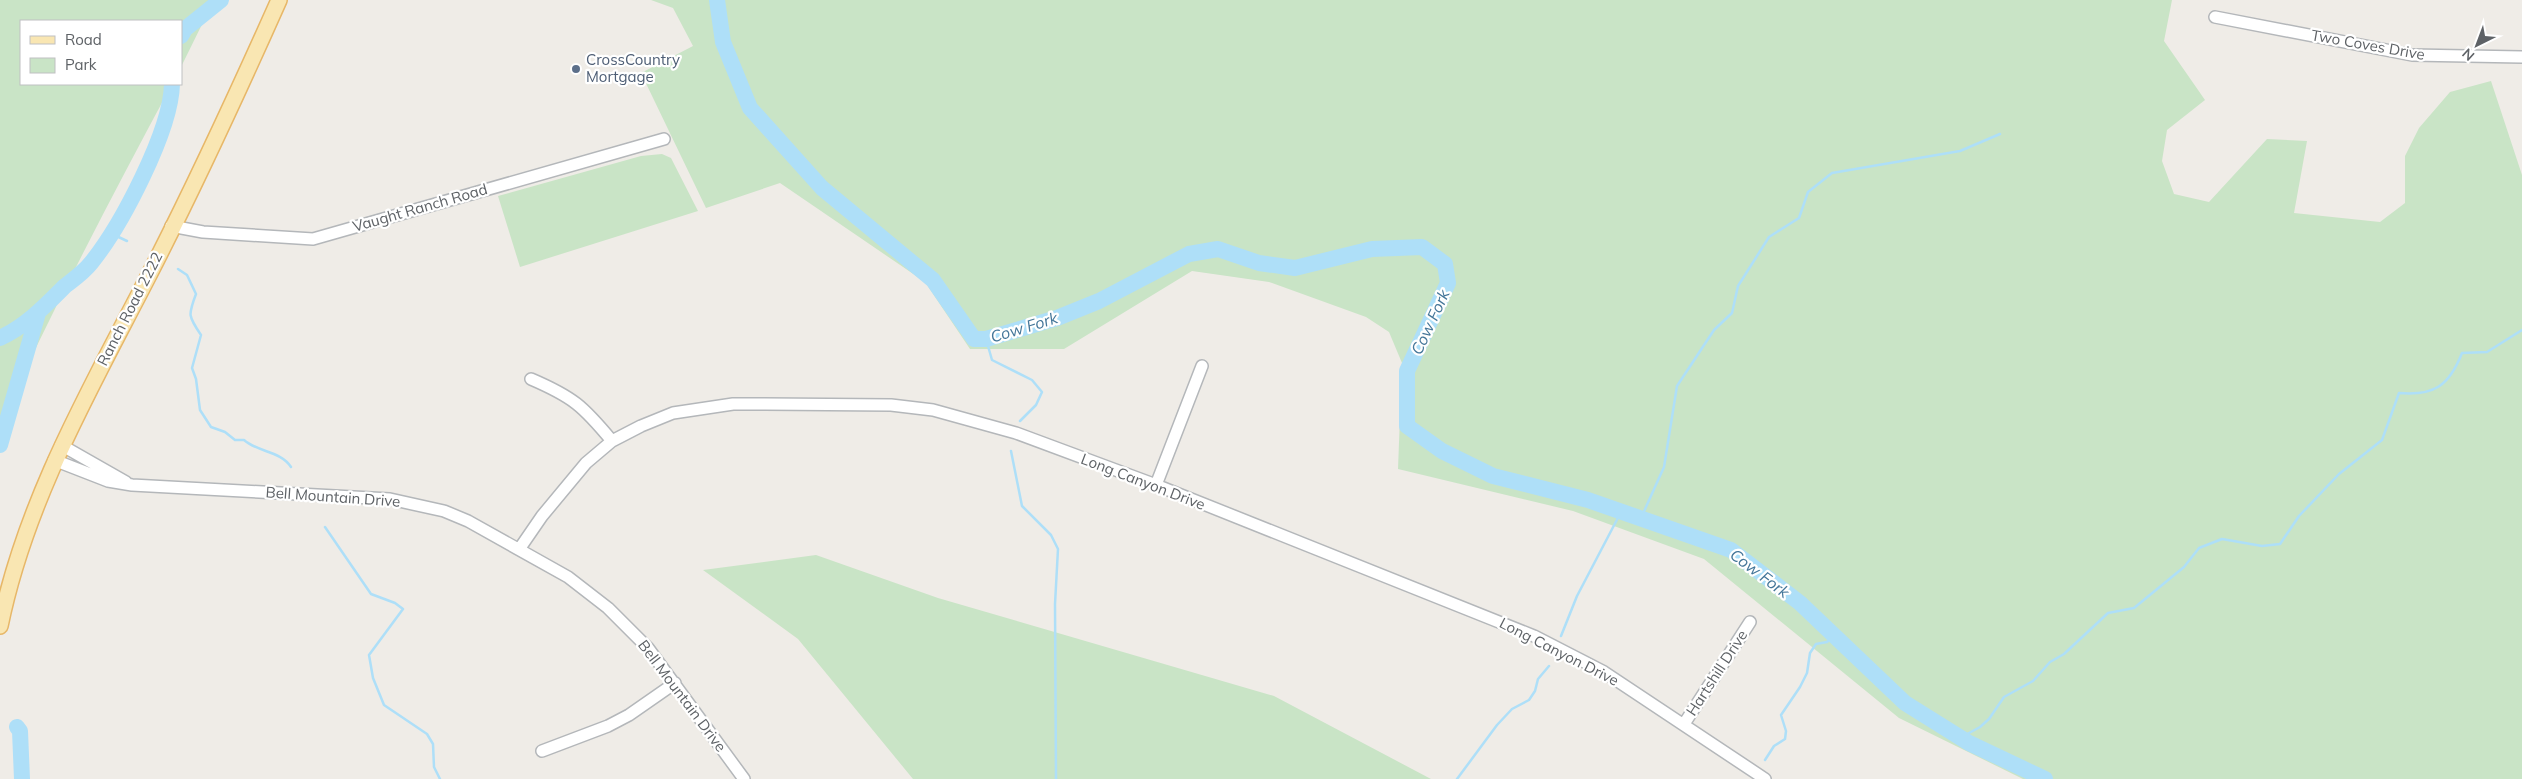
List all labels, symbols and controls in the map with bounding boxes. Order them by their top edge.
legend [20,20,182,85]
north arrow [2452,20,2502,70]
street label: Two Coves Drive [2310,25,2426,64]
text: Road [65,30,102,49]
text: N [2458,44,2478,65]
place label: CrossCountry Mortgage [586,50,680,86]
text: Park [65,55,97,74]
marker: CrossCountry Mortgage [570,63,582,75]
street label: Vaught Ranch Road [350,179,489,236]
street label: Ranch Road 2222 [93,249,166,369]
water label: Cow Fork [1406,286,1454,358]
water label: Cow Fork [988,307,1061,347]
street label: Long Canyon Drive [1078,449,1208,514]
street label: Bell Mountain Drive [265,482,401,511]
water label: Cow Fork [1726,544,1794,602]
street label: Long Canyon Drive [1496,613,1622,690]
street label: Hartshill Drive [1682,626,1751,719]
street label: Bell Mountain Drive [634,636,731,755]

